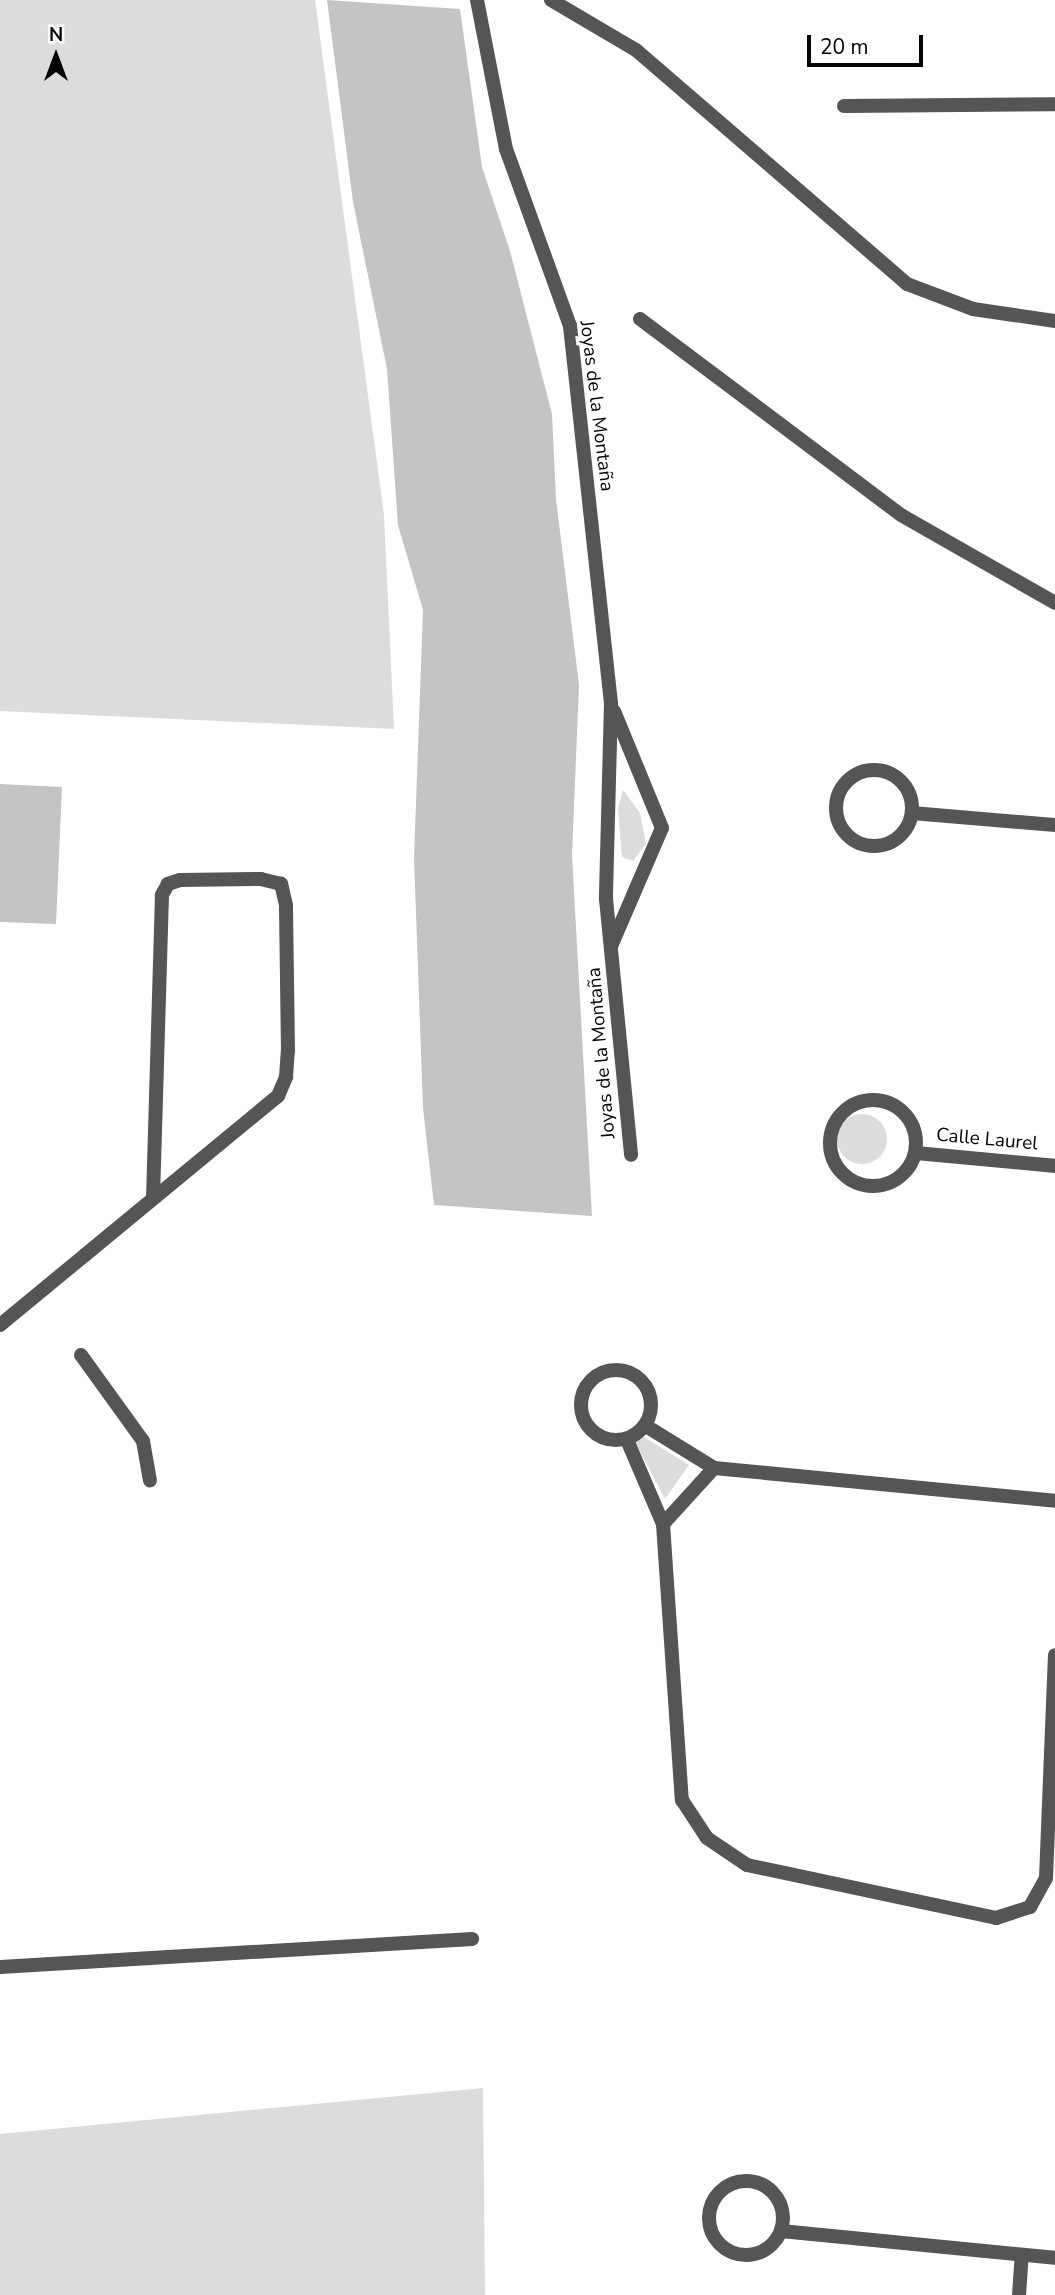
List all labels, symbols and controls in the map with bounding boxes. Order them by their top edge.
north arrow [21,21,91,91]
scale bar [810,21,926,65]
text: N [49,22,63,48]
text: 20 m [820,33,869,61]
street label: Joyas de la Montaña [574,319,618,493]
street label: Joyas de la Montaña [583,966,621,1140]
street label: Calle Laurel [935,1124,1039,1156]

